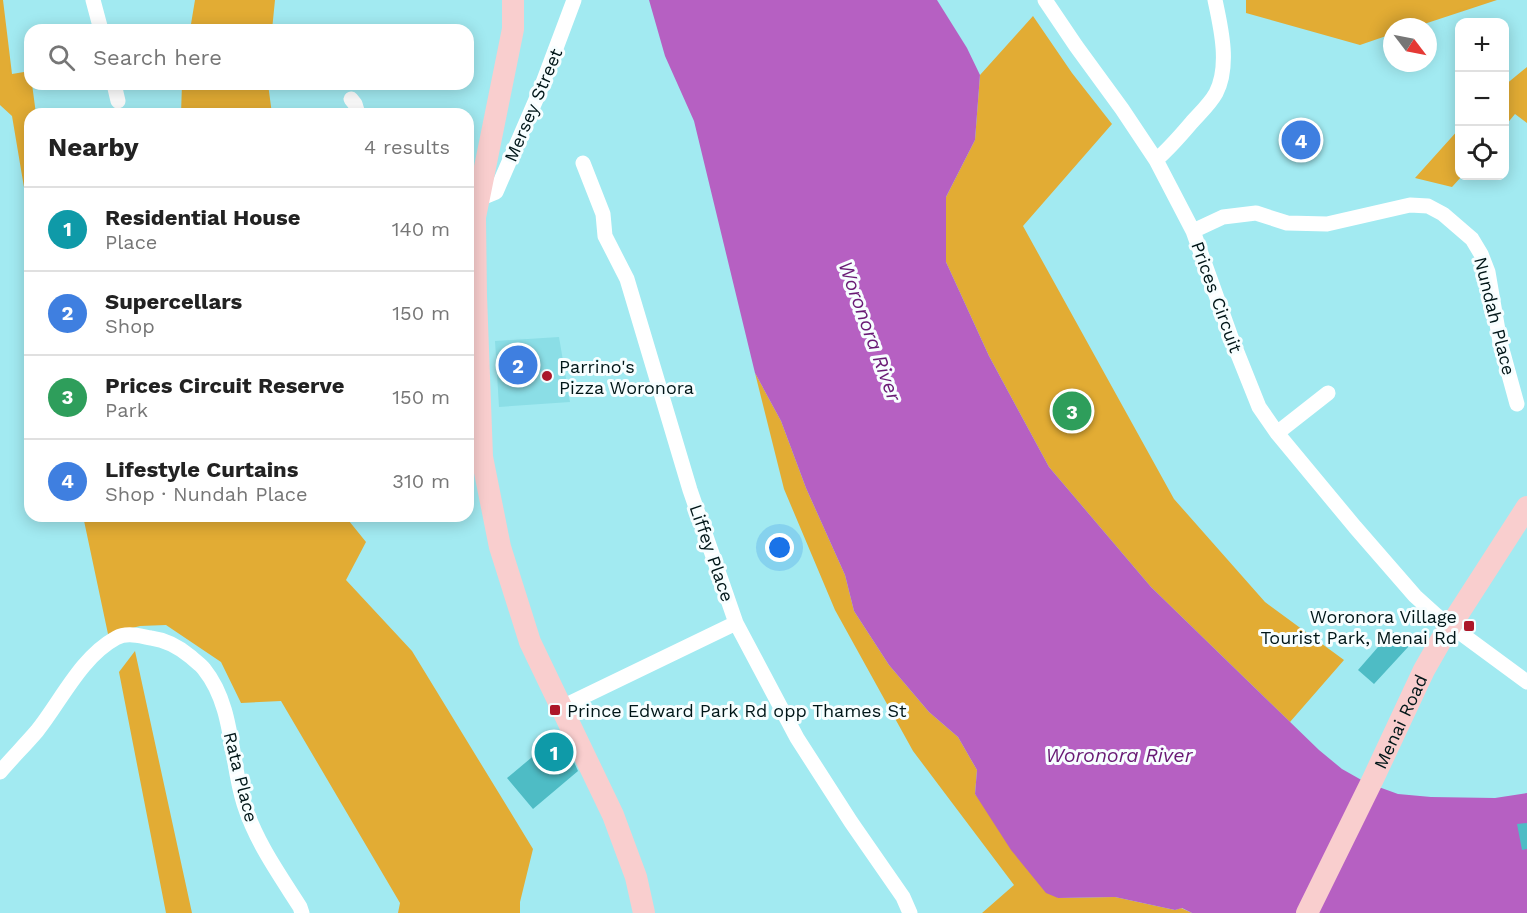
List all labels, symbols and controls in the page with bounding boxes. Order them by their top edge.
north arrow [1383,18,1437,72]
map controls [1455,18,1509,180]
button: + [1455,18,1509,72]
search box [24,24,474,90]
icon: search [45,41,78,74]
text: Search here [93,45,222,70]
street label: Mersey Street [500,45,567,165]
button: − [1455,72,1509,126]
pin: 4 [1282,118,1320,162]
button: locate [1455,126,1509,180]
text: Nearby [48,132,139,162]
text: 4 results [364,135,450,159]
text: Residential House [105,205,300,230]
text: 1 [63,217,72,241]
text: 140 m [392,217,450,241]
text: Place [105,230,157,254]
street label: Prices Circuit [1187,238,1247,356]
street label: Nundah Place [1470,255,1520,377]
water label: Woronora River [834,258,907,405]
text: Supercellars [105,289,242,314]
text: 2 [62,301,73,325]
text: 150 m [392,301,450,325]
text: Shop [105,314,155,338]
pin: 2 [498,342,538,388]
place label: Parrino's Pizza Woronora [559,356,694,398]
marker: Parrino's Pizza Woronora [540,369,554,383]
text: Prices Circuit Reserve [105,373,344,398]
text: 3 [62,385,73,409]
text: 150 m [392,385,450,409]
pin: 3 [1052,388,1092,434]
text: Park [105,398,148,422]
text: Lifestyle Curtains [105,457,298,482]
text: 4 [61,469,74,493]
text: 310 m [392,469,450,493]
text: Shop · Nundah Place [105,482,308,506]
street label: Liffey Place [686,502,738,604]
your location [765,533,794,562]
place label: Woronora Village Tourist Park, Menai Rd [1260,606,1457,648]
marker: Woronora Village Tourist Park, Menai Rd [1462,619,1476,633]
street label: Menai Road [1369,671,1431,772]
place label: Prince Edward Park Rd opp Thames St [567,700,907,721]
marker: Prince Edward Park Rd opp Thames St [548,703,562,717]
street label: Rata Place [220,730,262,824]
pin: 1 [534,730,574,774]
water label: Woronora River [1046,743,1194,767]

